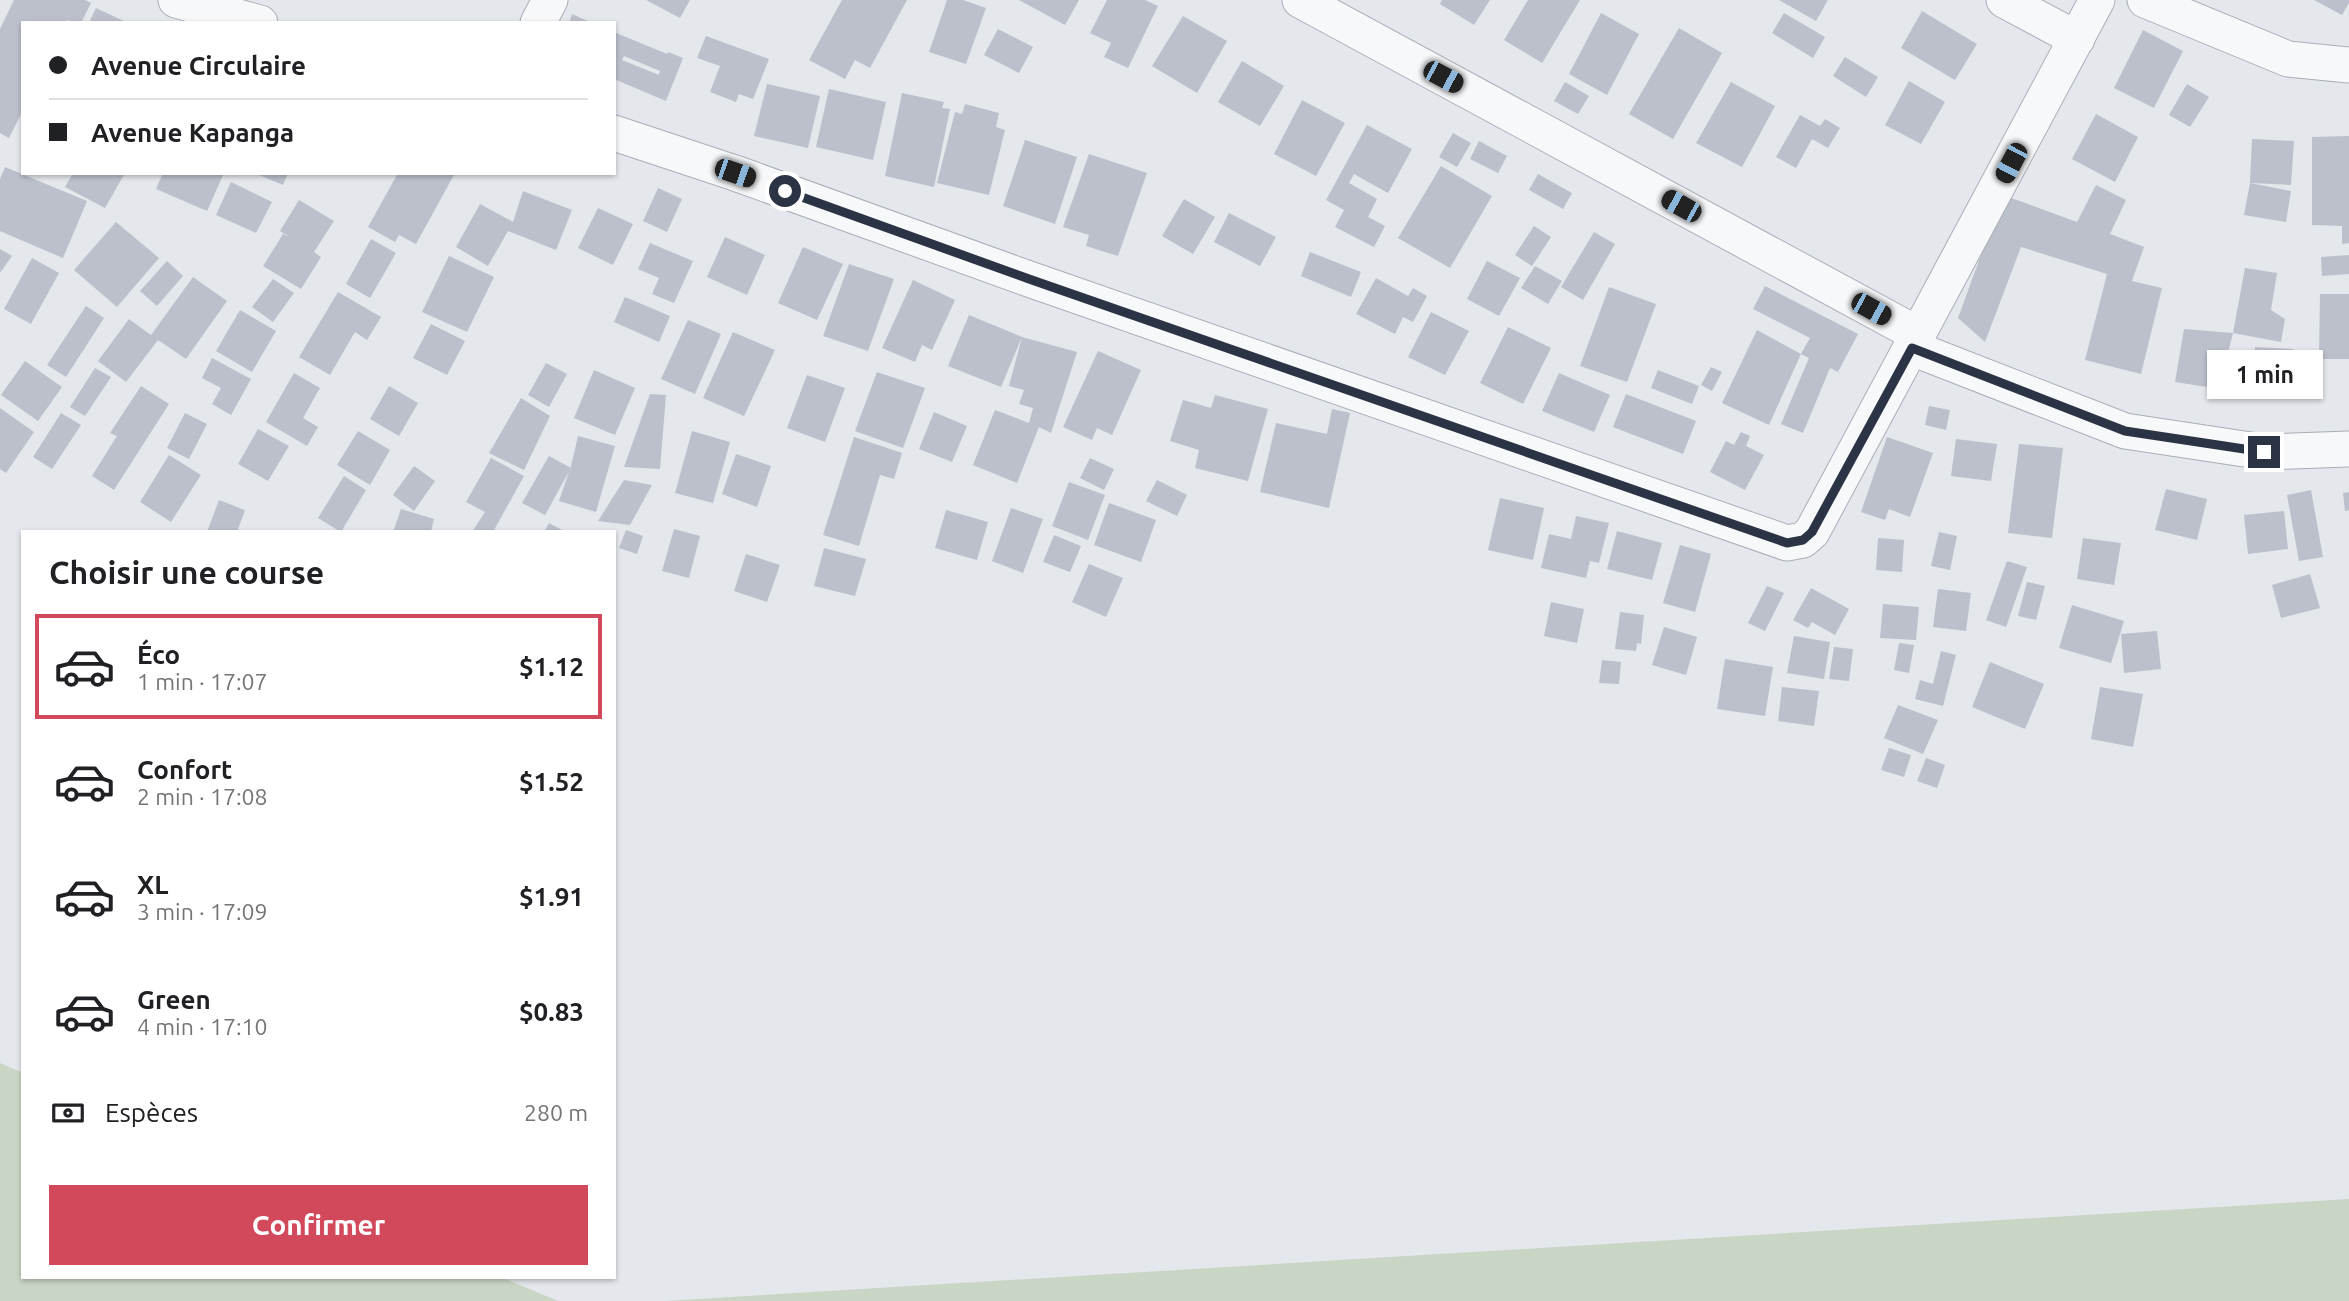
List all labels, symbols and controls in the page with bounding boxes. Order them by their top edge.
text: Avenue Circulaire [91,51,306,80]
car [1420,58,1467,96]
text: Avenue Kapanga [91,118,294,147]
car [1992,140,2031,186]
car [712,156,759,190]
route start [769,175,801,207]
car [1658,187,1705,225]
car [1848,290,1895,328]
callout: 1 min [2206,350,2322,400]
text: 1 min [2236,362,2294,387]
route end [2248,436,2280,468]
text: Choisir une course [49,554,324,590]
icon: car [53,635,116,698]
text: Éco [137,640,180,669]
text: $1.12 [519,652,584,681]
text: 1 min · 17:07 [137,669,268,694]
icon: car [53,750,116,813]
text: Confort [137,755,232,784]
text: $1.52 [519,767,584,796]
text: 2 min · 17:08 [137,784,268,809]
icon: car [53,865,116,928]
text: XL [137,870,168,899]
text: $1.91 [519,882,584,911]
text: 3 min · 17:09 [137,899,268,924]
icon: car [53,980,116,1043]
text: Green [137,985,211,1014]
text: $0.83 [519,997,584,1026]
text: 4 min · 17:10 [137,1014,268,1039]
icon: cash [49,1094,87,1132]
text: Espèces [105,1098,198,1127]
text: 280 m [524,1100,588,1125]
button: Confirmer [49,1185,588,1265]

